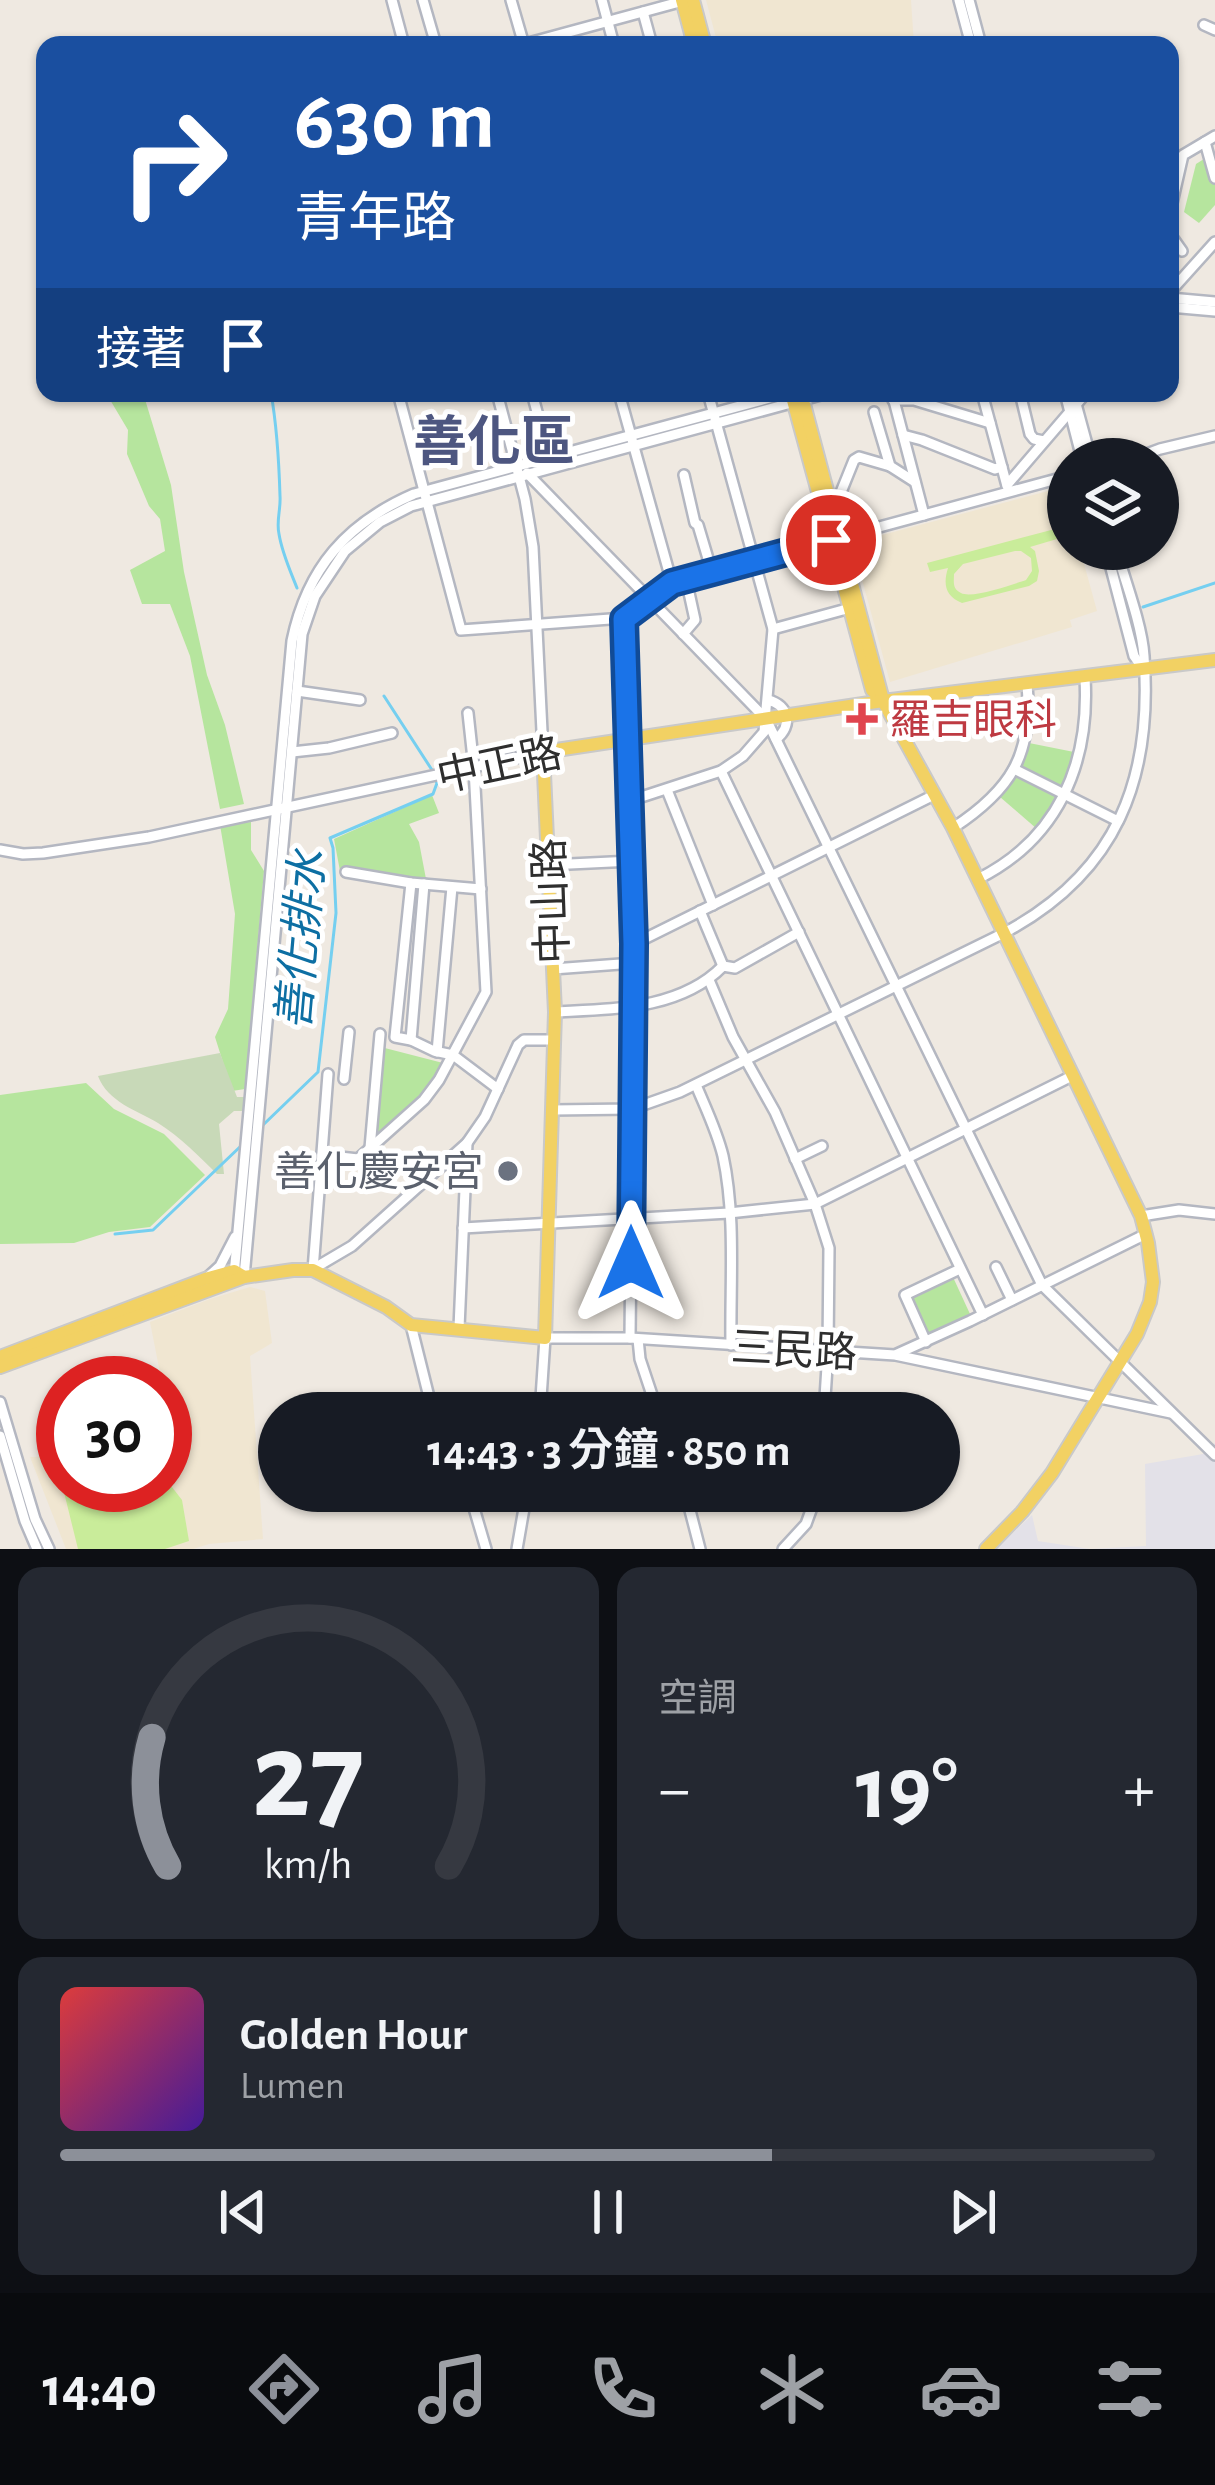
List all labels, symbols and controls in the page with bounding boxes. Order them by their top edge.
text: 630 m [294,80,495,164]
icon: right [96,84,252,240]
text: 青年路 [294,193,456,247]
icon: arrive [210,312,276,378]
text: 接著 [96,328,186,373]
district label: 善化區 [413,413,575,471]
map controls [1047,438,1179,570]
button: layers [1047,438,1179,570]
pin [780,489,882,591]
icon: arrive [798,507,864,573]
place label: 羅吉眼科 [889,698,1057,742]
marker: 羅吉眼科 [846,703,878,735]
street label: 中正路 [433,730,565,800]
street label: 中山路 [527,837,575,965]
water label: 善化排水 [270,846,333,1032]
place label: 善化慶安宮 [274,1150,484,1194]
marker: 善化慶安宮 [495,1158,521,1184]
position arrow [568,1200,694,1326]
street label: 三民路 [730,1325,858,1375]
speed limit sign: 30 [36,1356,192,1512]
text: 14:43 · 3 分鐘 · 850 m [427,1429,791,1474]
text: 空調 [659,1680,737,1719]
text: 27 [252,1715,365,1840]
text: 19° [856,1745,958,1835]
text: − [659,1757,690,1823]
text: + [1123,1757,1155,1823]
text: km/h [264,1844,352,1887]
text: Golden Hour [240,2013,467,2058]
text: Lumen [240,2067,345,2106]
icon: previous [210,2179,276,2245]
icon: pause [575,2179,641,2245]
icon: next [940,2179,1006,2245]
icon: directions [242,2347,326,2431]
icon: music [411,2347,495,2431]
icon: phone [581,2347,665,2431]
icon: climate [750,2347,834,2431]
icon: car [919,2347,1003,2431]
icon: filters [1088,2347,1172,2431]
text: 14:40 [43,2362,157,2416]

